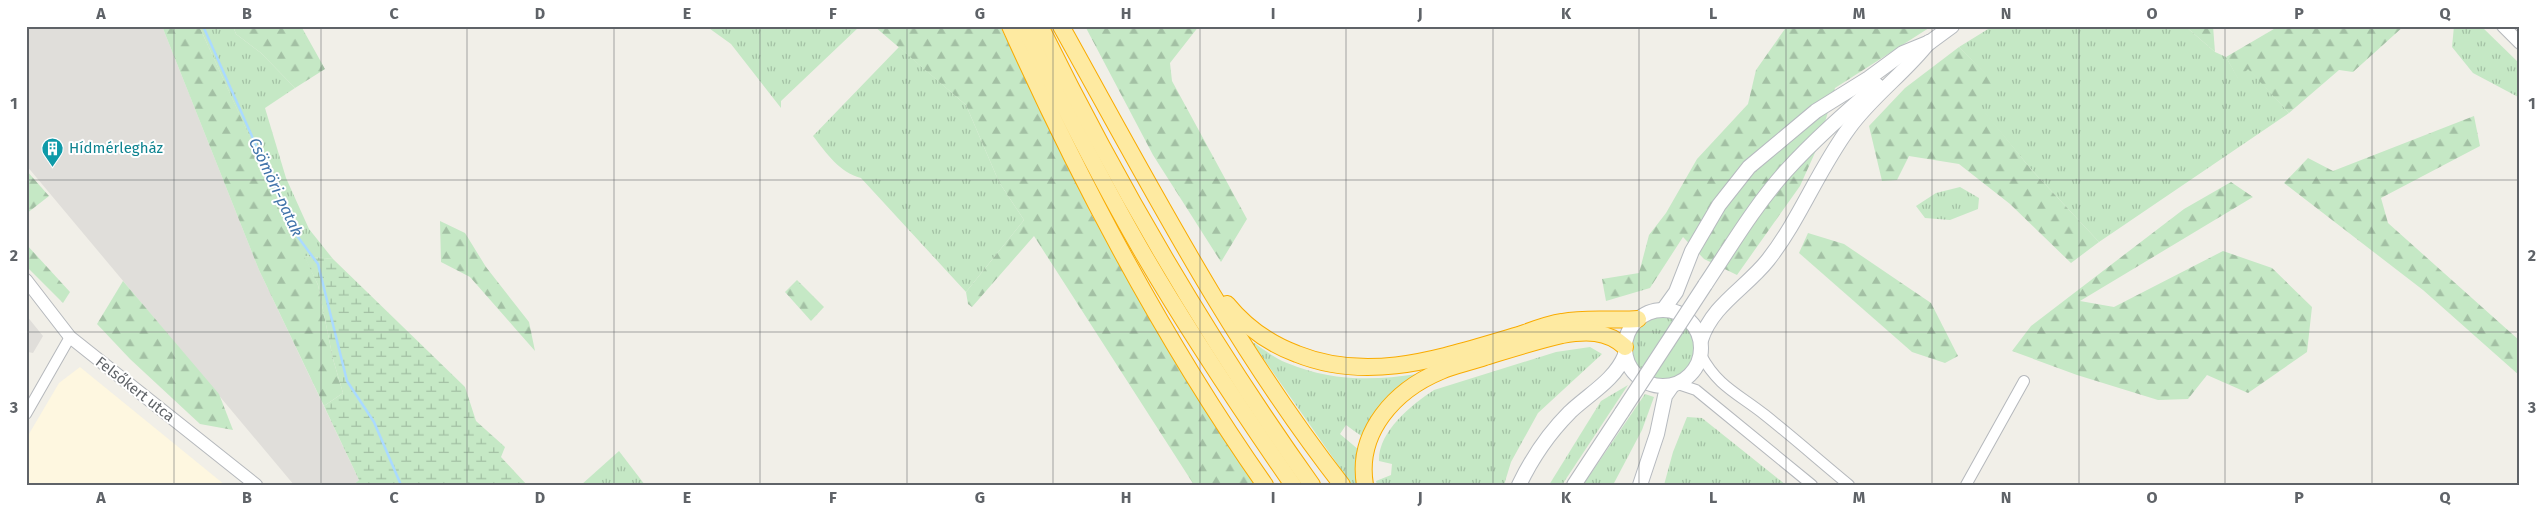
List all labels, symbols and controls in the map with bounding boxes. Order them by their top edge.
text: A [95,4,106,23]
text: B [242,4,252,23]
text: C [389,4,399,23]
text: D [535,4,545,23]
text: E [683,4,691,23]
text: F [829,4,837,23]
text: G [975,4,985,23]
text: H [1121,4,1131,23]
text: I [1271,4,1275,23]
text: J [1416,4,1423,23]
text: K [1561,4,1572,23]
text: L [1709,4,1717,23]
text: M [1853,4,1866,23]
text: N [2001,4,2011,23]
text: O [2146,4,2158,23]
text: P [2294,4,2304,23]
text: Q [2439,4,2451,23]
text: 1 [10,94,18,113]
text: 1 [2528,94,2536,113]
water label: Csömöri-patak [245,135,307,240]
building icon: Hídmérlegház [41,136,65,167]
place label: Hídmérlegház [69,139,164,157]
text: 2 [10,246,18,265]
text: 2 [2528,246,2536,265]
street label: Felsőkert utca [92,353,178,425]
text: 3 [9,398,18,417]
text: 3 [2527,398,2536,417]
text: A [95,488,106,507]
text: B [242,488,252,507]
text: C [389,488,399,507]
text: D [535,488,545,507]
text: E [683,488,691,507]
text: F [829,488,837,507]
text: G [975,488,985,507]
text: H [1121,488,1131,507]
text: I [1271,488,1275,507]
text: J [1416,488,1423,507]
text: K [1561,488,1572,507]
text: L [1709,488,1717,507]
text: M [1853,488,1866,507]
text: N [2001,488,2011,507]
text: O [2146,488,2158,507]
text: P [2294,488,2304,507]
text: Q [2439,488,2451,507]

